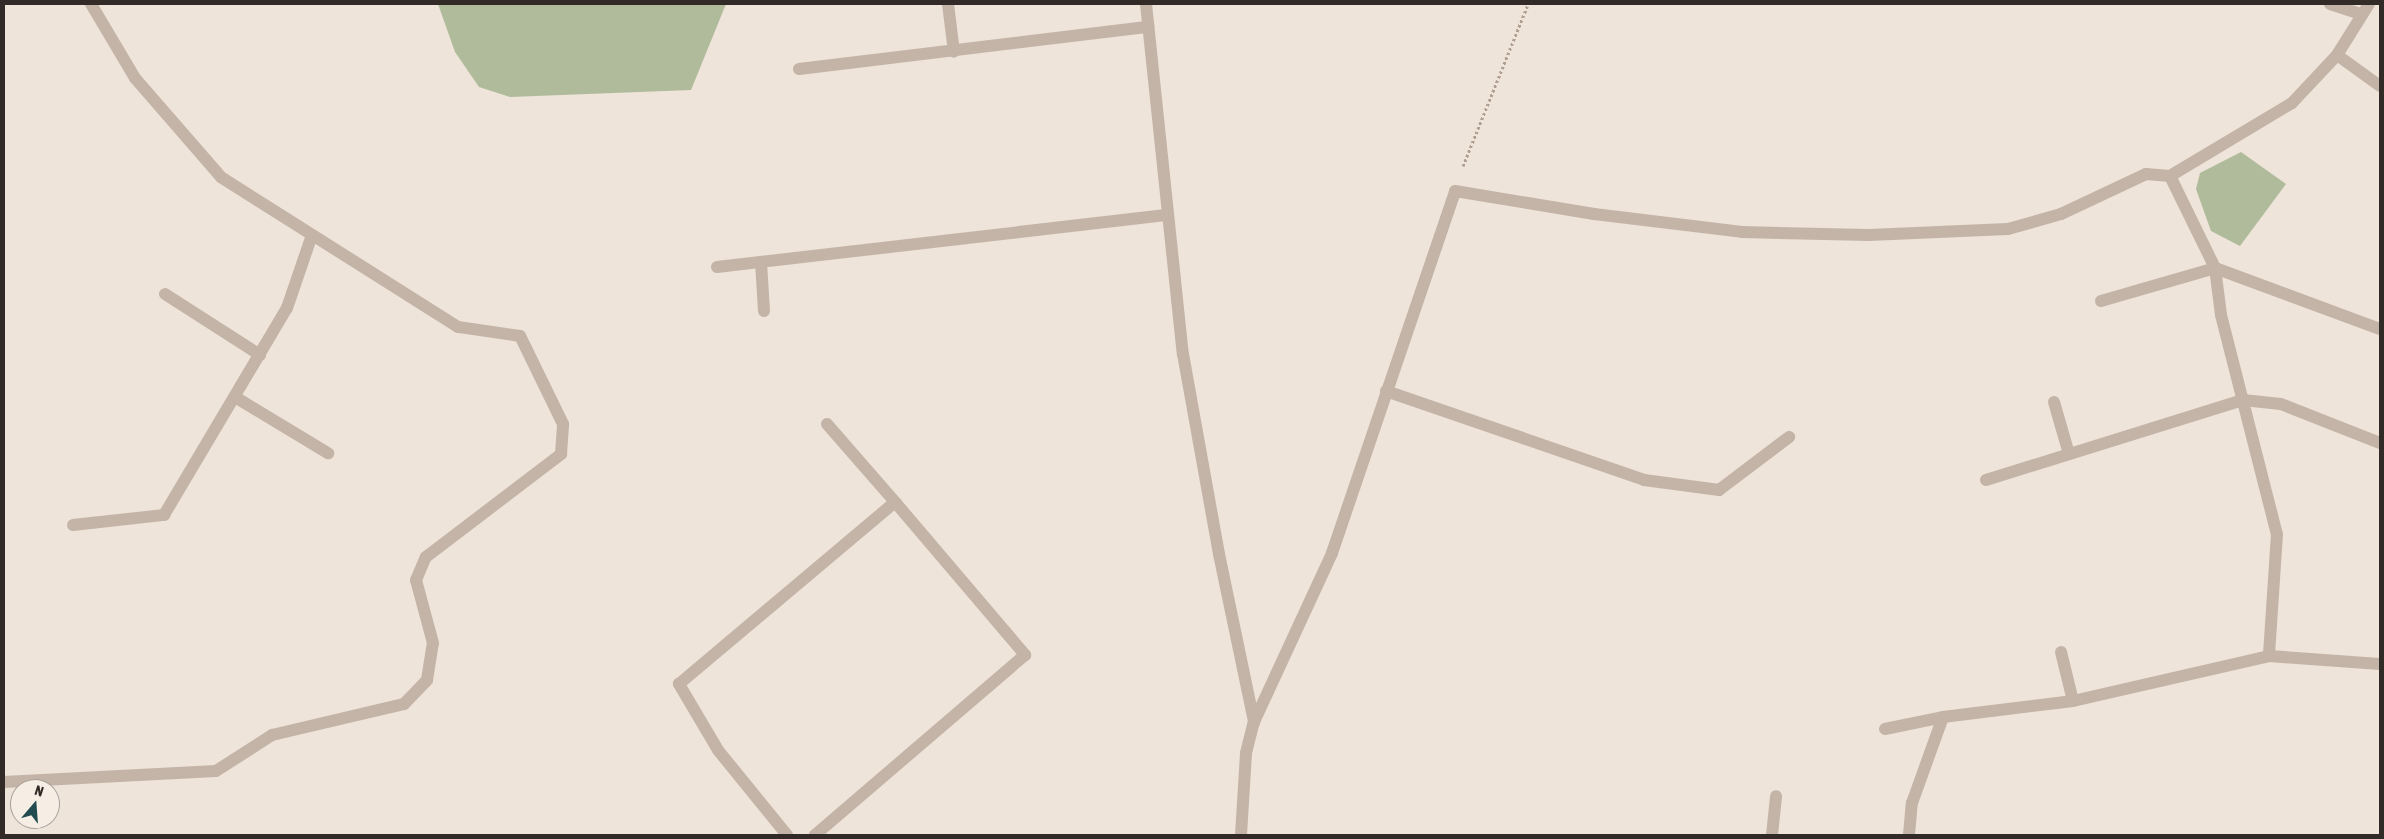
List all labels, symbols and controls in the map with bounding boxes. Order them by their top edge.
north arrow [10,779,60,829]
text: N [33,782,46,800]

